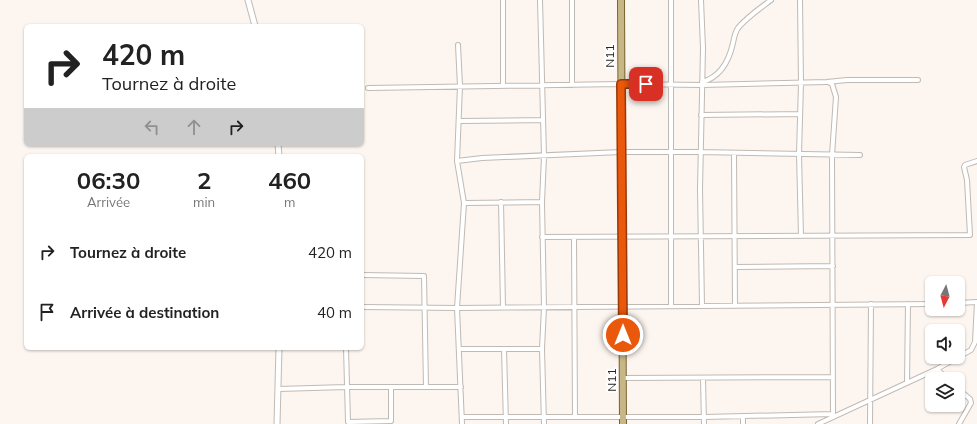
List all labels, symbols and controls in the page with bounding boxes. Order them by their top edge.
text: 420 m [102,37,185,72]
icon: right [36,40,88,92]
street label: N11 [602,44,617,68]
pin [629,67,663,101]
text: Tournez à droite [102,72,236,95]
icon: arrive [635,73,657,95]
icon: left [141,116,163,138]
icon: ahead [183,116,205,138]
icon: right [225,116,247,138]
text: 06:30 [77,165,140,195]
text: 2 [197,165,211,195]
text: 460 [268,165,311,195]
text: Arrivée [87,194,130,210]
text: min [193,194,215,210]
text: m [284,194,295,210]
icon: right [36,241,58,263]
text: Tournez à droite [70,243,186,262]
text: 420 m [308,243,352,262]
north arrow [925,276,965,316]
map controls [925,276,965,412]
icon: arrive [36,301,58,323]
text: Arrivée à destination [70,303,219,322]
text: 40 m [317,303,352,322]
position arrow [602,314,644,356]
button: sound [925,324,965,364]
street label: N11 [604,368,619,392]
button: layers [925,372,965,412]

